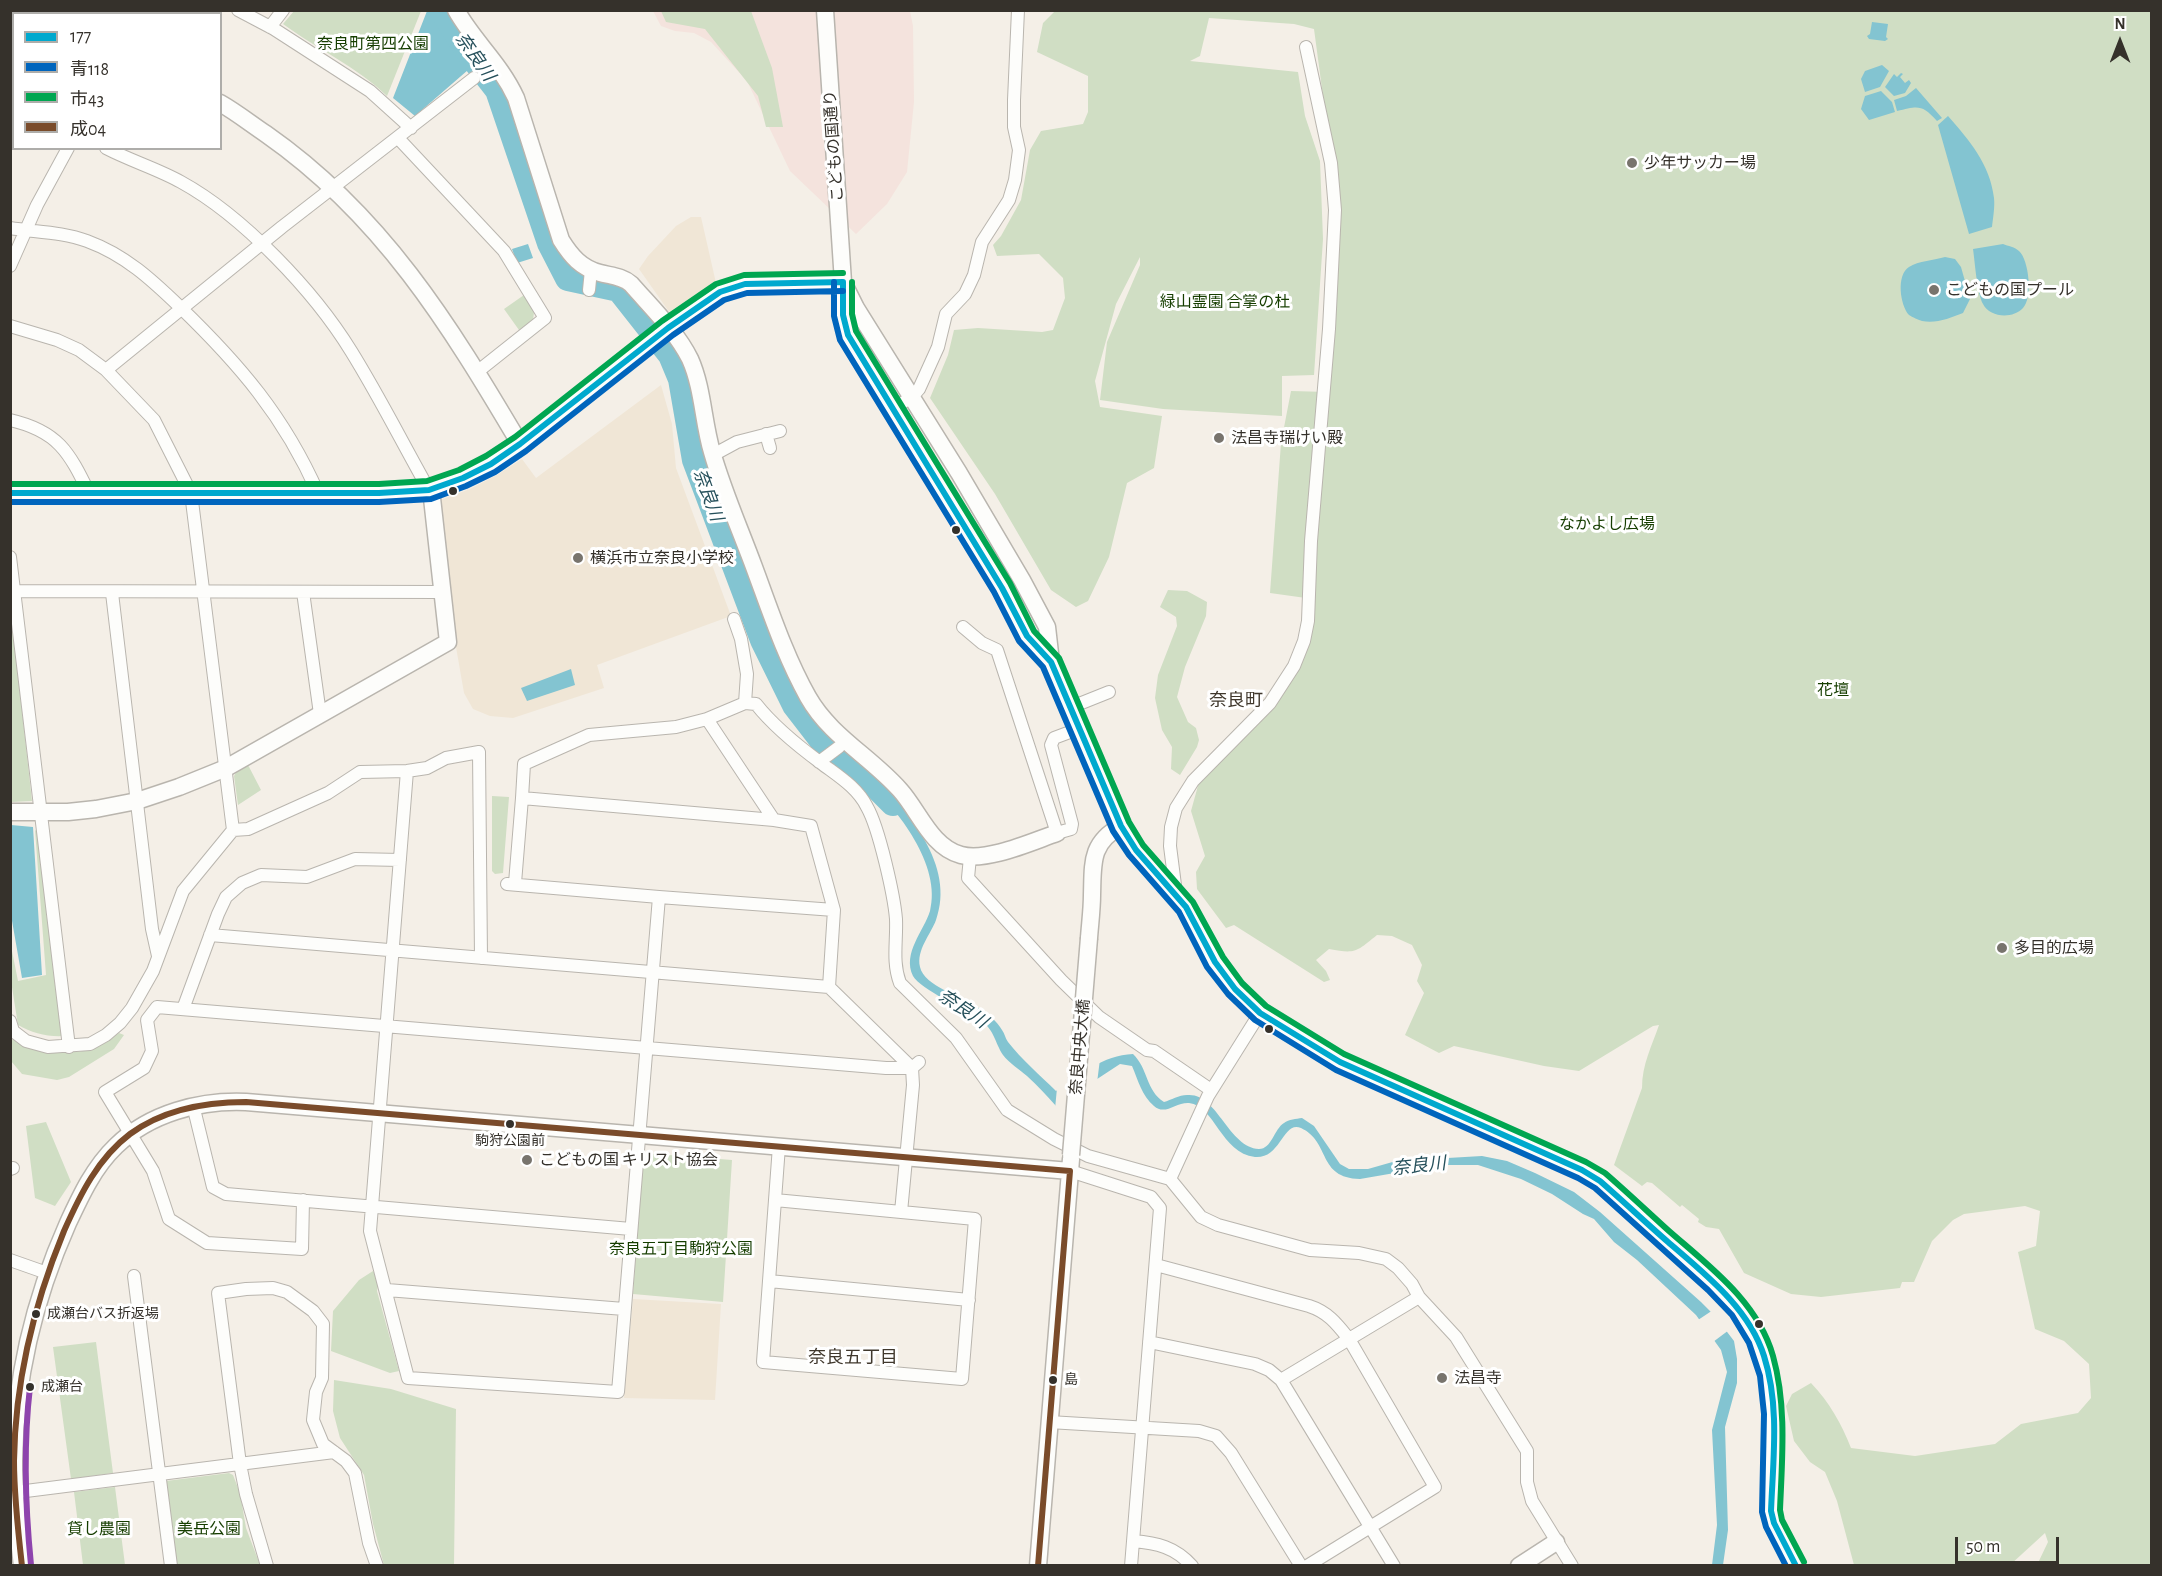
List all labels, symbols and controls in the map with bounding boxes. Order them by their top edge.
legend [12,12,222,150]
north arrow [2090,12,2150,72]
text: N [2114,16,2126,32]
text: 177 [70,28,91,46]
water label: 奈良川 [451,29,499,85]
park label: 奈良町第四公園 [317,34,429,54]
text: 青118 [70,61,109,79]
street label: こどもの国通り [821,89,847,203]
text: 市43 [70,91,104,109]
text: 成04 [70,121,106,139]
place label: 少年サッカー場 [1644,153,1756,173]
marker: 少年サッカー場 [1625,156,1639,170]
place label: こどもの国プール [1946,280,2074,300]
marker: こどもの国プール [1927,283,1941,297]
park label: 緑山霊園 合掌の杜 [1160,292,1290,312]
place label: 法昌寺瑞けい殿 [1231,428,1343,448]
marker: 法昌寺瑞けい殿 [1212,431,1226,445]
water label: 奈良川 [689,466,727,524]
unlabelled marker [447,485,459,497]
park label: なかよし広場 [1559,514,1655,534]
unlabelled marker [950,524,962,536]
place label: 横浜市立奈良小学校 [590,548,734,568]
marker: 横浜市立奈良小学校 [571,551,585,565]
park label: 花壇 [1817,680,1849,700]
district label: 奈良町 [1209,690,1263,712]
place label: 多目的広場 [2014,938,2094,958]
marker: 多目的広場 [1995,941,2009,955]
water label: 奈良川 [935,985,991,1033]
street label: 奈良中央大橋 [1066,998,1094,1096]
unlabelled marker [1263,1023,1275,1035]
marker: 駒狩公園前 [504,1118,516,1130]
place label: 駒狩公園前 [475,1133,545,1149]
place label: こどもの国 キリスト協会 [539,1150,718,1170]
water label: 奈良川 [1391,1152,1447,1180]
marker: こどもの国 キリスト協会 [520,1153,534,1167]
park label: 奈良五丁目駒狩公園 [609,1239,753,1259]
place label: 成瀬台バス折返場 [47,1306,159,1322]
marker: 成瀬台バス折返場 [30,1308,42,1320]
unlabelled marker [1753,1318,1765,1330]
district label: 奈良五丁目 [808,1347,898,1369]
place label: 法昌寺 [1454,1368,1502,1388]
marker: 法昌寺 [1435,1371,1449,1385]
place label: 島 [1064,1372,1078,1388]
marker: 島 [1047,1374,1059,1386]
place label: 成瀬台 [41,1379,83,1395]
marker: 成瀬台 [24,1381,36,1393]
park label: 貸し農園 [67,1519,131,1539]
park label: 美岳公園 [177,1519,241,1539]
scale bar [1958,1525,2062,1563]
text: 50 m [1966,1538,2000,1556]

